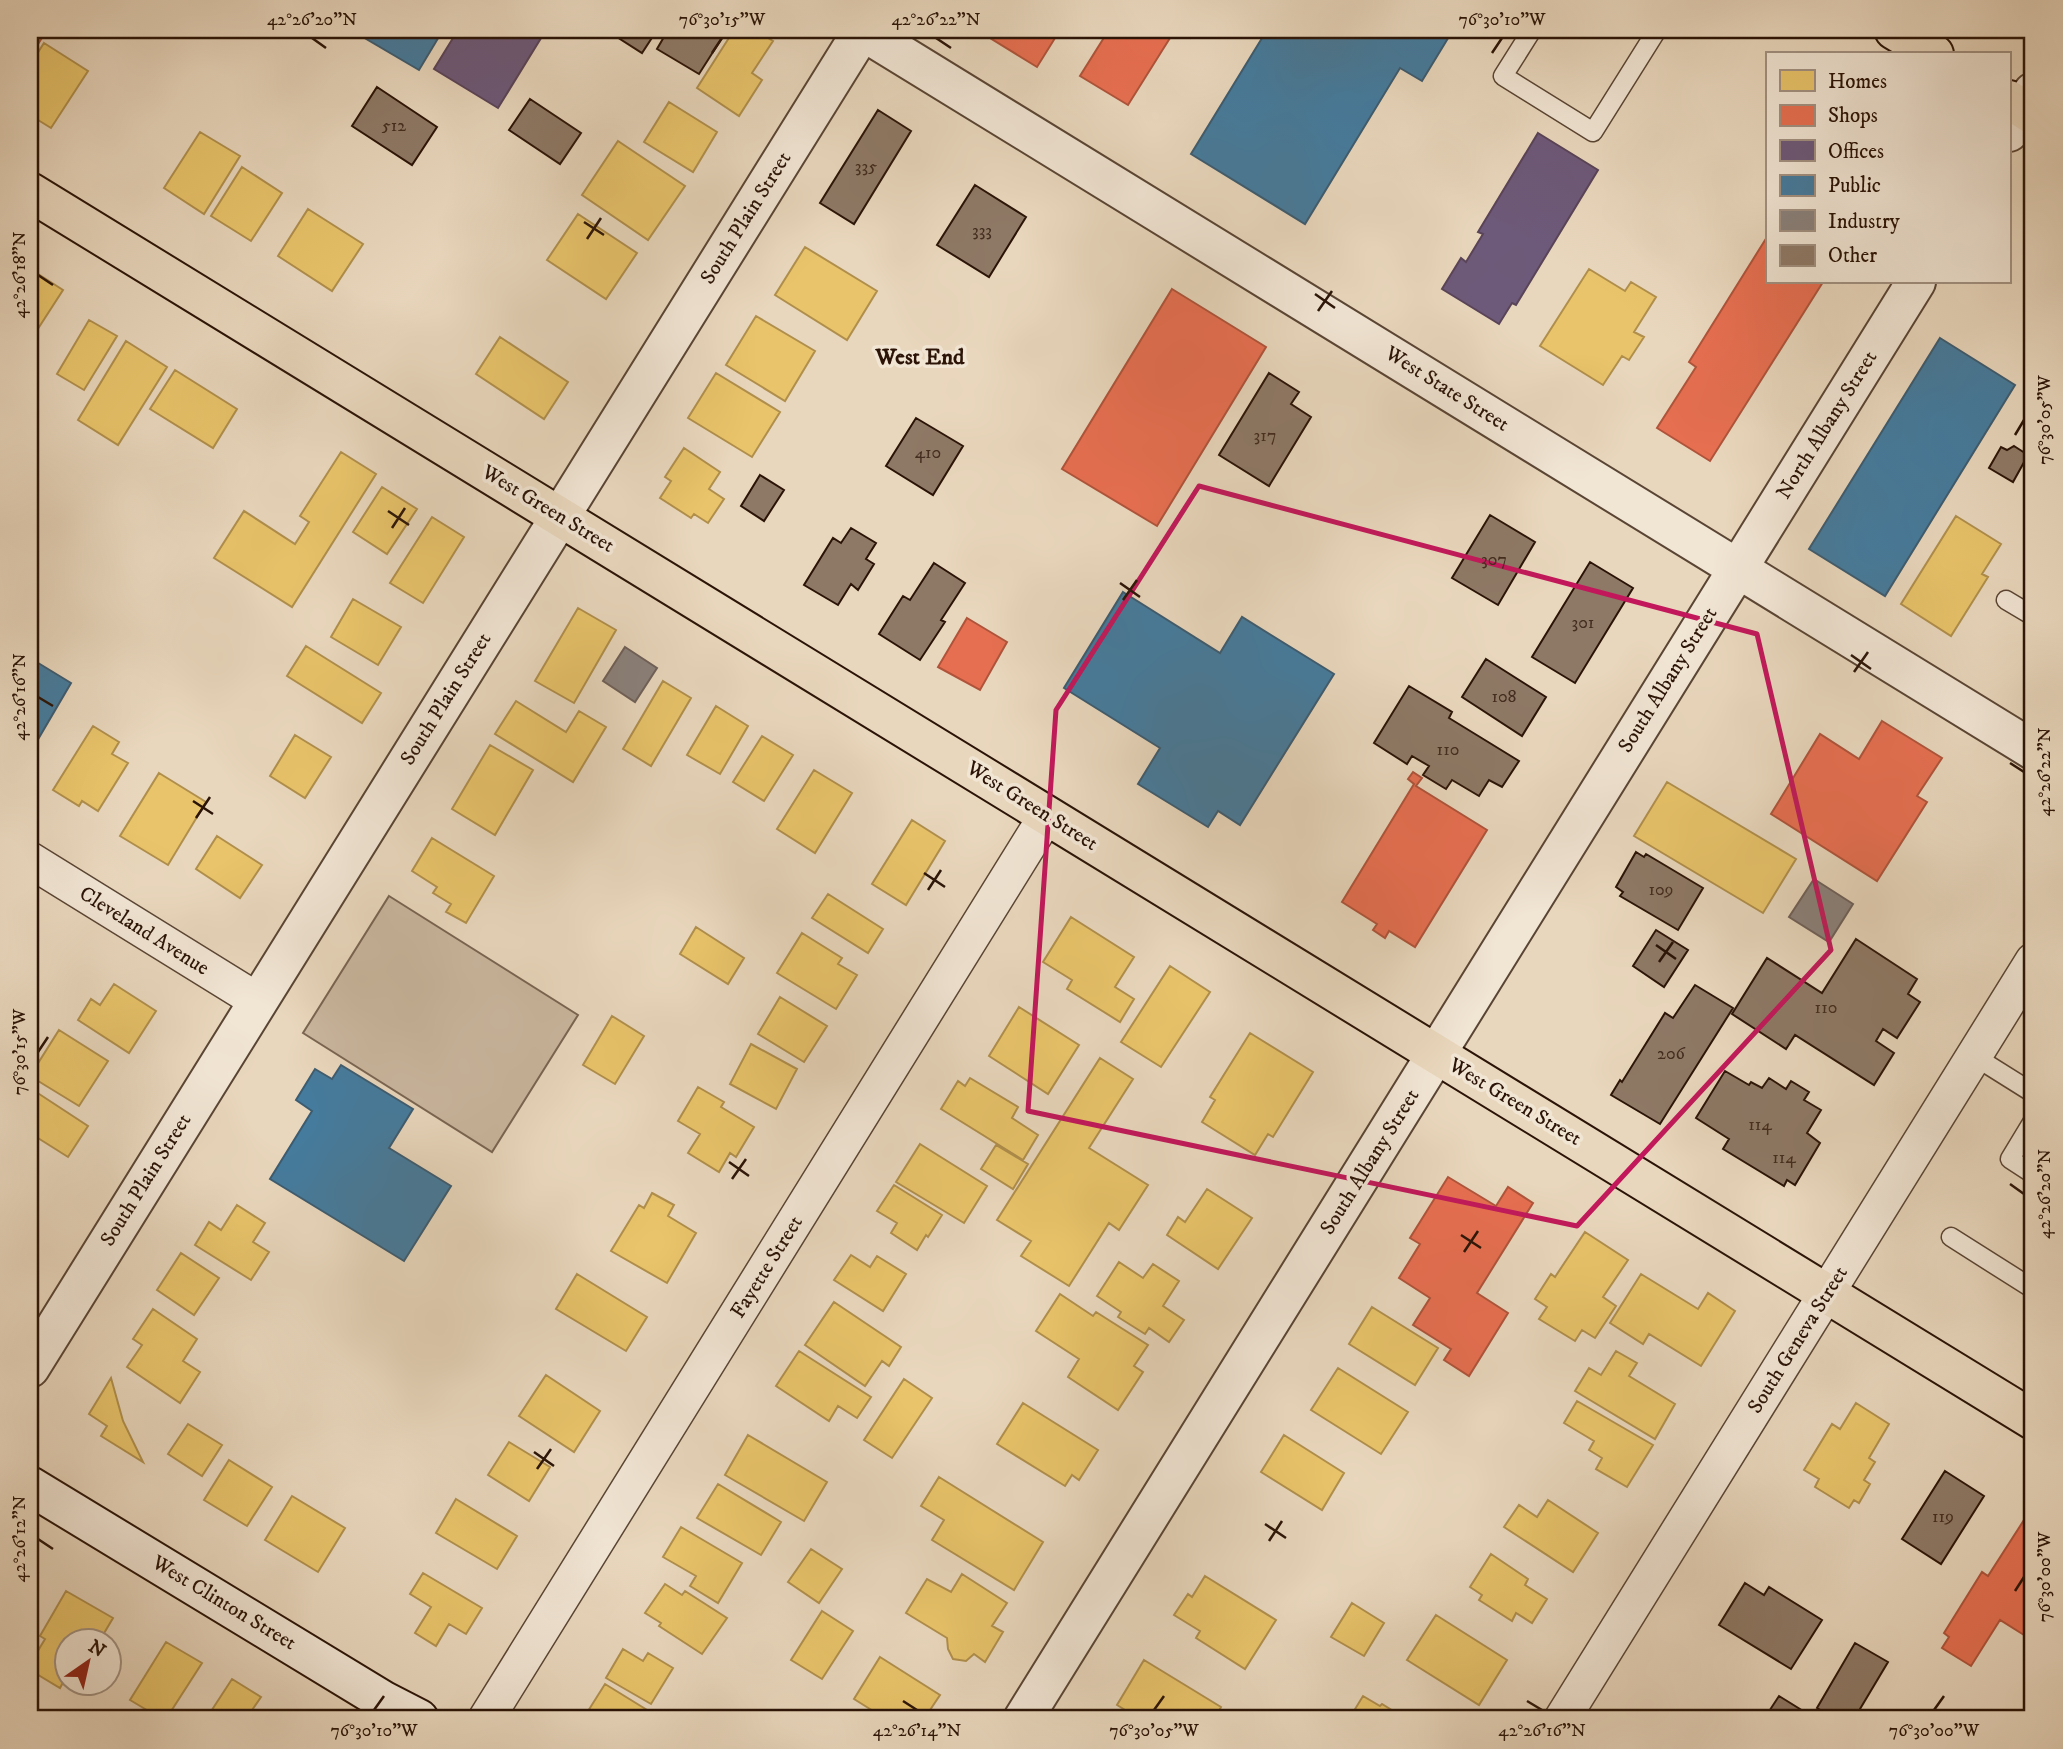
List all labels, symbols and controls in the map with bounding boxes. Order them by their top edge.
text: 42°26'20"N [267,9,357,31]
text: 76°30'15"W [679,9,766,31]
text: 42°26'22"N [891,9,981,31]
text: 76°30'10"W [1458,9,1546,31]
legend [1766,52,2010,284]
text: Homes [1828,69,1887,95]
text: Shops [1828,103,1878,129]
house number: 512 [382,115,406,137]
text: Offices [1828,139,1884,165]
street label: South Plain Street [695,147,797,289]
house number: 335 [855,156,877,178]
text: Public [1828,173,1881,199]
text: Industry [1828,209,1901,235]
house number: 333 [972,220,992,242]
text: 42°26'18"N [9,231,31,319]
text: Other [1828,243,1877,269]
street label: West State Street [1379,340,1514,438]
district label: West End [874,343,965,372]
street label: North Albany Street [1771,346,1883,504]
text: 76°30'05"W [2034,375,2056,465]
house number: 317 [1254,425,1276,447]
house number: 410 [915,442,941,464]
street label: West Green Street [476,459,619,559]
house number: 307 [1481,549,1507,571]
street label: South Albany Street [1613,602,1723,758]
house number: 301 [1572,612,1594,634]
street label: South Plain Street [395,628,497,770]
text: 42°26'16"N [9,653,31,741]
house number: 108 [1491,686,1517,708]
text: 42°26'22"N [2034,727,2056,817]
house number: 110 [1437,739,1459,761]
street label: West Green Street [961,755,1103,857]
house number: 109 [1648,879,1674,901]
street label: Cleveland Avenue [74,881,214,982]
house number: 110 [1815,997,1837,1019]
text: 76°30'15"W [9,1008,31,1095]
house number: 206 [1657,1043,1686,1065]
street label: West Green Street [1443,1052,1586,1152]
street label: South Albany Street [1315,1084,1425,1240]
street label: South Plain Street [95,1109,197,1251]
house number: 114 [1748,1114,1772,1136]
house number: 114 [1772,1147,1796,1169]
text: 42°26'20"N [2034,1149,2056,1239]
street label: Fayette Street [725,1211,809,1323]
street label: South Geneva Street [1742,1261,1854,1419]
text: 42°26'12"N [9,1495,31,1582]
house number: 119 [1932,1506,1954,1528]
text: 76°30'00"W [2034,1531,2056,1622]
street label: West Clinton Street [146,1549,301,1656]
north arrow [52,1626,122,1696]
text: N [84,1635,110,1663]
text: 76°30'10"W [330,1720,418,1742]
text: 42°26'14"N [873,1720,961,1742]
text: 76°30'05"W [1109,1720,1199,1742]
text: 42°26'16"N [1498,1720,1586,1742]
text: 76°30'00"W [1889,1720,1980,1742]

